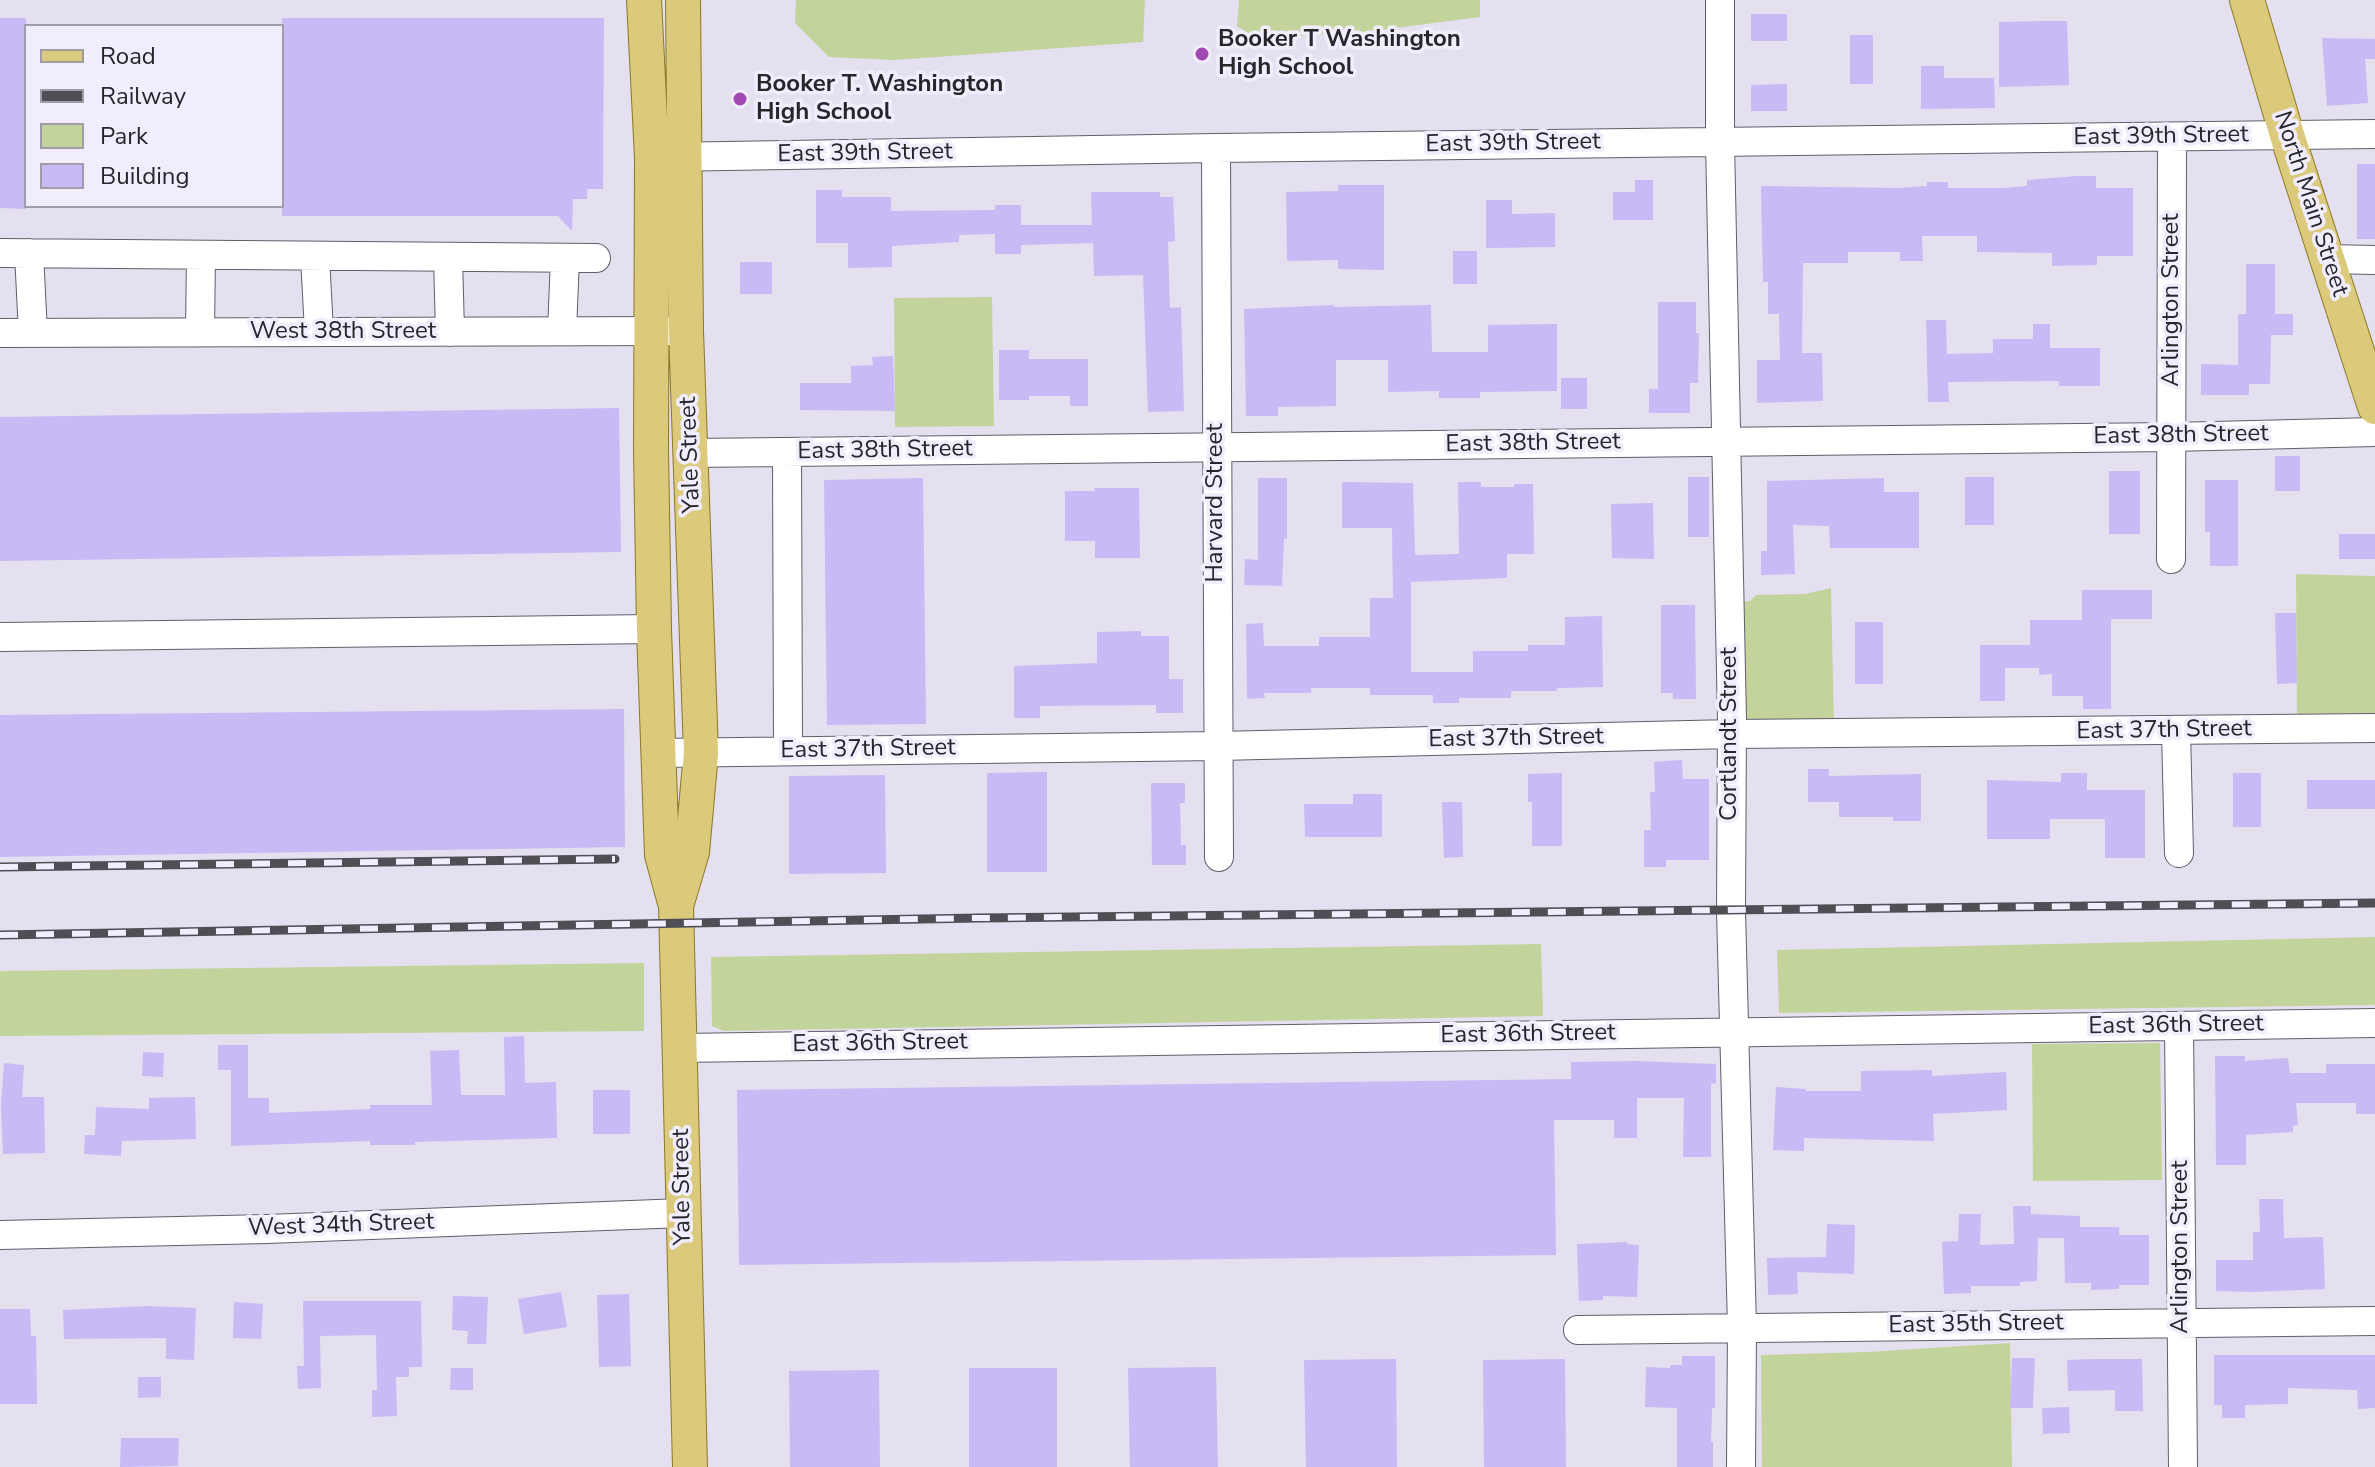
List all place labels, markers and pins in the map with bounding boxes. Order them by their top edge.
place label: Booker T Washington High School [1218,26,1461,82]
marker: Booker T Washington High School [1193,45,1211,63]
place label: Booker T. Washington High School [756,71,1003,127]
marker: Booker T. Washington High School [731,90,749,108]

